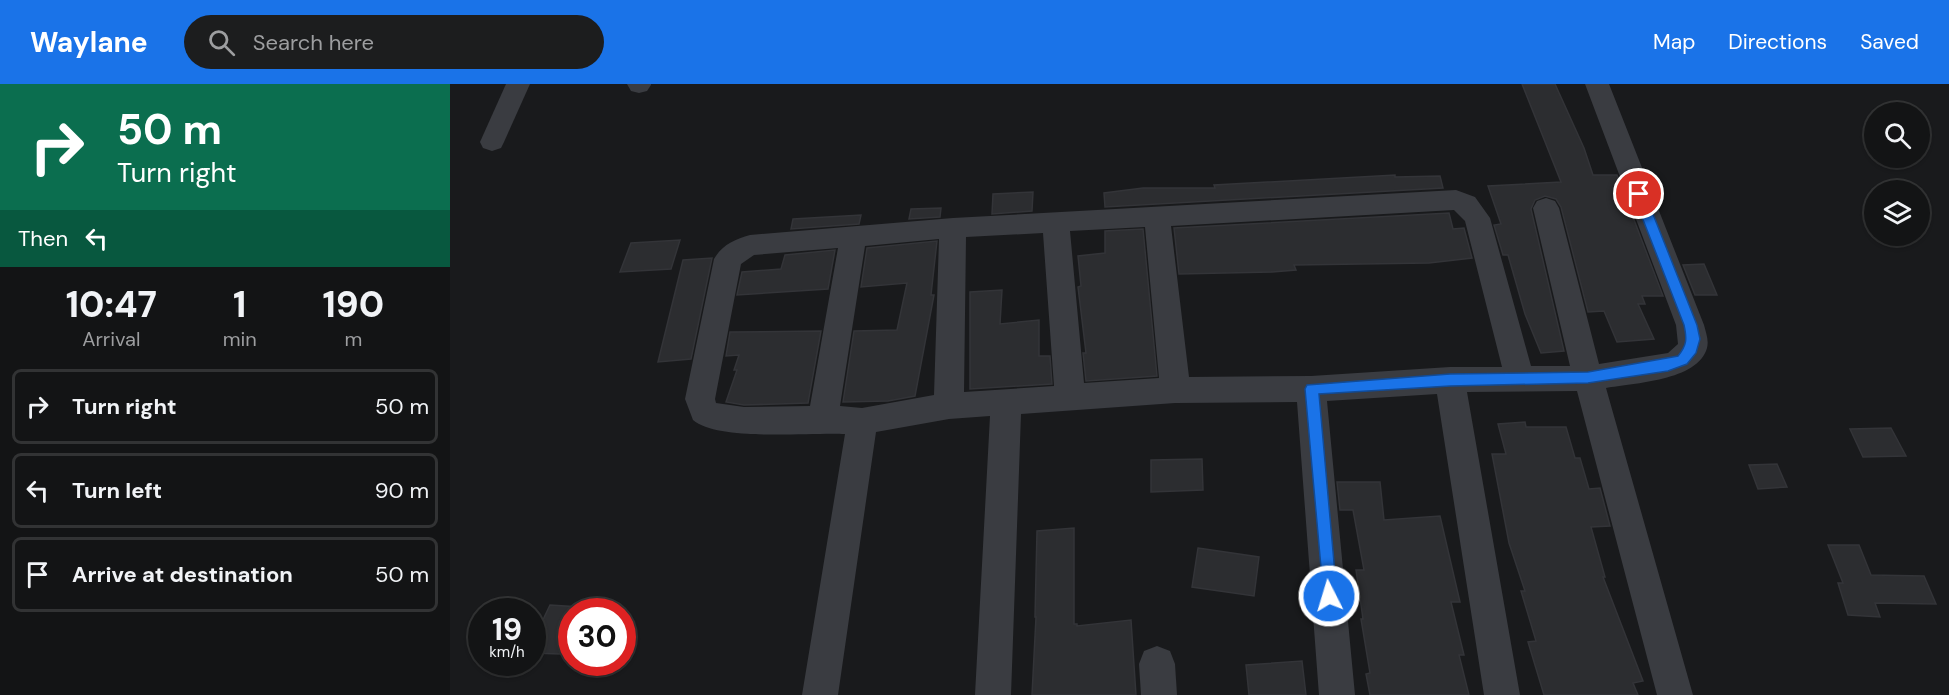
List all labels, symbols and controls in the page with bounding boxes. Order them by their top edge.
search box [184,15,604,69]
text: Waylane [30,24,148,61]
icon: search [205,26,238,59]
text: Search here [253,28,374,57]
text: Map [1653,28,1695,56]
text: Directions [1728,28,1827,56]
text: Saved [1860,28,1919,56]
text: 50 m [117,102,222,157]
map controls [1864,102,1930,246]
button: search [1864,102,1930,168]
icon: right [18,108,96,186]
text: Turn right [117,155,237,190]
pin [1613,168,1664,219]
icon: arrive [1622,177,1655,210]
button: layers [1864,180,1930,246]
icon: left [80,222,113,255]
text: Then [18,224,68,253]
text: 10:47 [66,281,157,328]
text: 1 [233,281,246,328]
text: 190 [323,281,384,328]
text: Arrival [82,326,140,352]
text: min [223,326,257,352]
text: m [344,326,362,352]
icon: right [21,390,54,423]
text: Turn right [72,392,177,421]
text: 50 m [375,392,429,421]
icon: left [21,474,54,507]
text: Turn left [72,476,162,505]
text: 90 m [375,476,429,505]
icon: arrive [21,558,54,591]
text: Arrive at destination [72,560,293,589]
text: 50 m [375,560,429,589]
position arrow [1297,564,1361,628]
speed limit sign: 30 [558,598,636,676]
text: 19 [492,610,522,649]
text: km/h [489,642,525,662]

